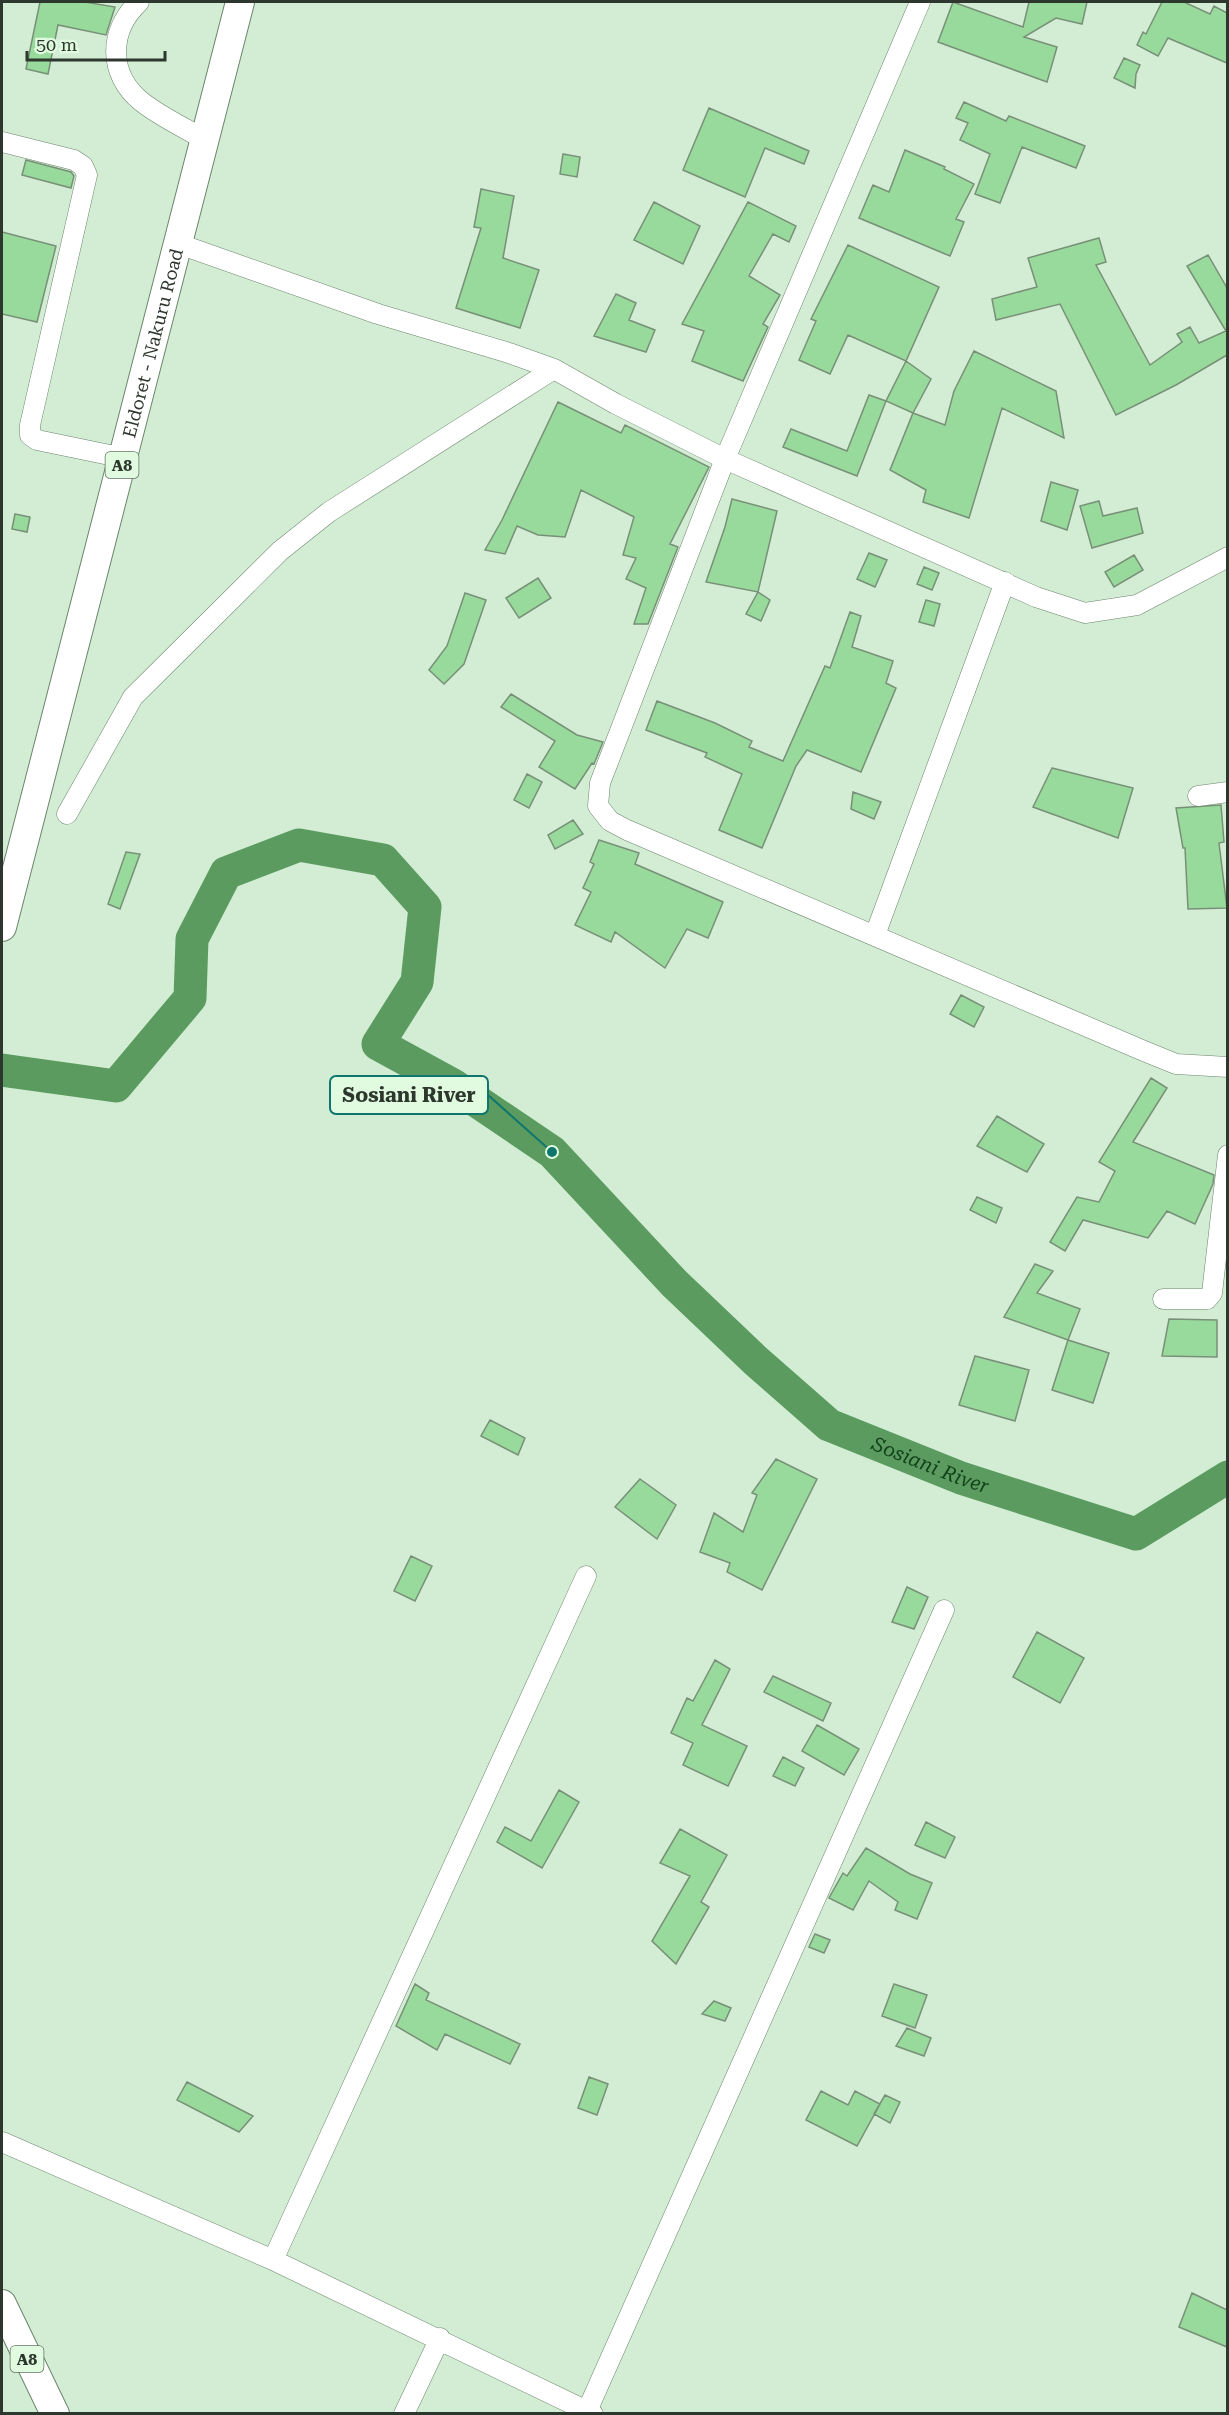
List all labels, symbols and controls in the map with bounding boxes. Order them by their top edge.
scale bar [27,24,165,62]
text: 50 m [36,34,77,55]
street label: Eldoret - Nakuru Road [118,246,187,440]
road number: A8 [106,452,138,478]
callout: Sosiani River [330,1076,488,1114]
text: Sosiani River [342,1083,476,1107]
water label: Sosiani River [867,1431,993,1498]
road number: A8 [10,2346,44,2372]

